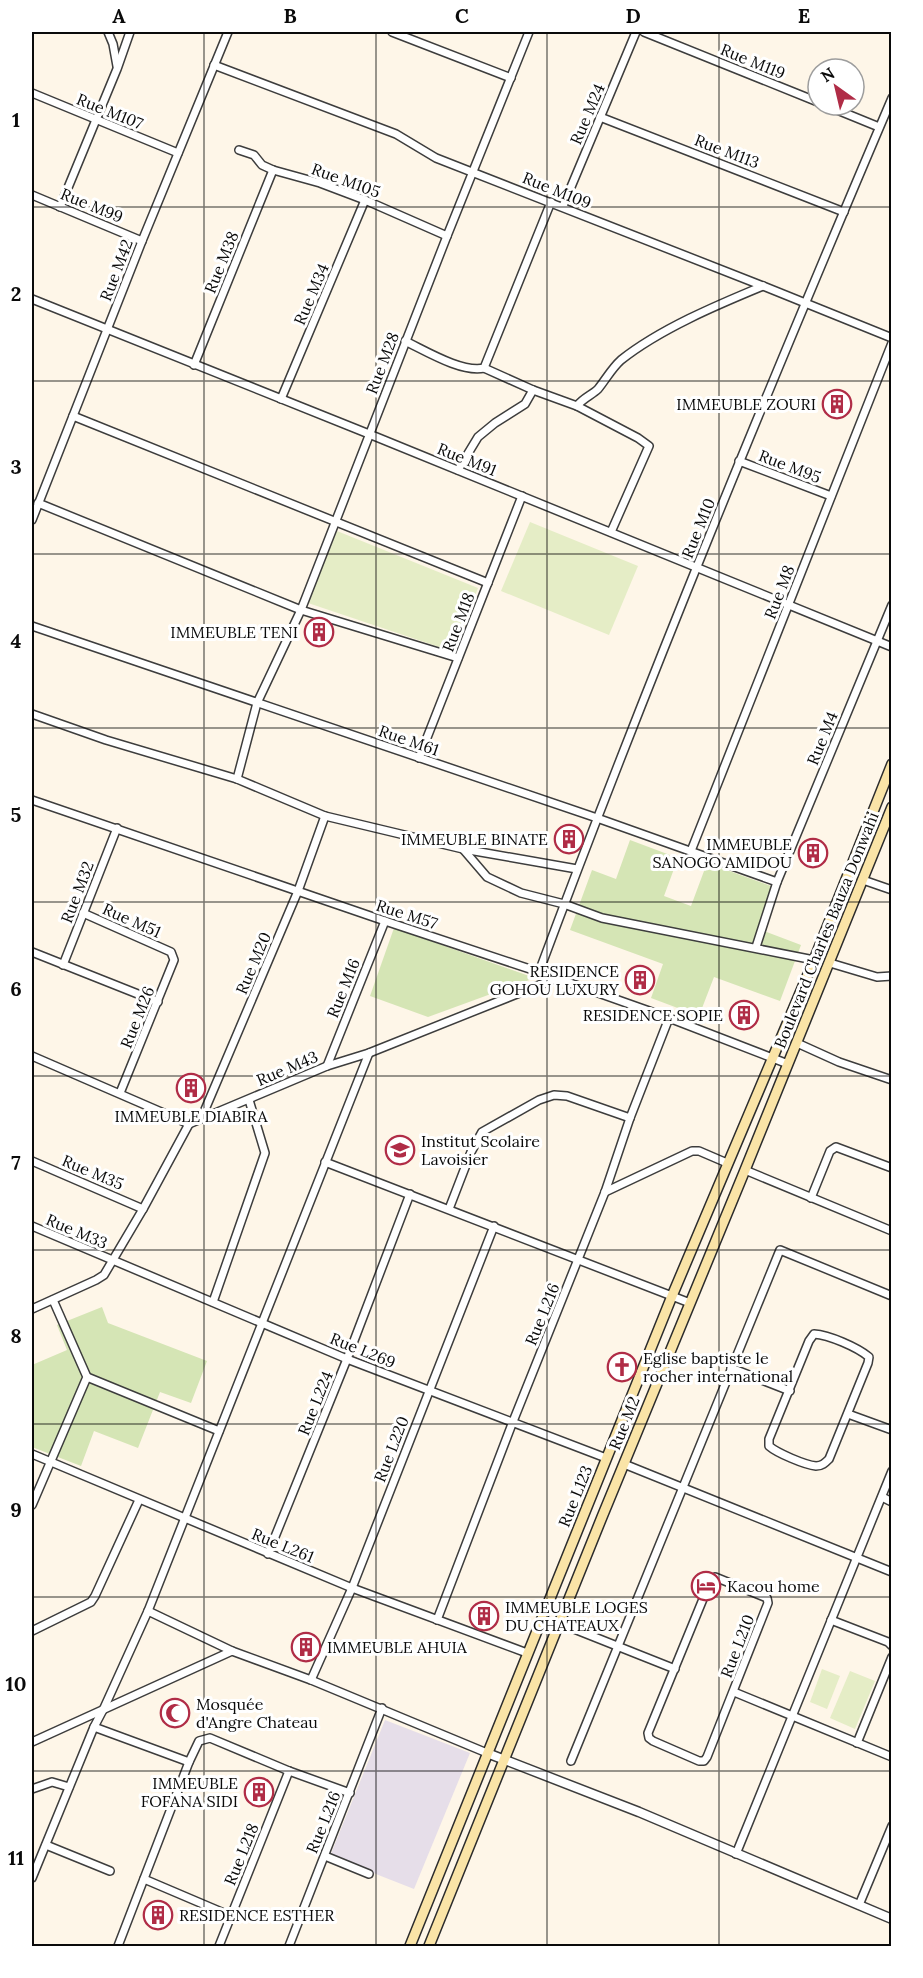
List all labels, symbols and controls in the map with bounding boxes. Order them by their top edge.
text: A [112,3,126,28]
text: B [283,3,297,28]
text: C [455,3,469,28]
text: D [625,3,641,28]
text: E [798,3,810,28]
street label: Rue M119 [718,39,788,83]
north arrow [806,57,866,117]
text: N [817,63,838,86]
street label: Rue M24 [565,80,609,147]
street label: Rue M107 [74,89,147,134]
text: 1 [12,107,20,132]
street label: Rue M113 [692,130,762,173]
street label: Rue M105 [309,158,383,202]
street label: Rue M109 [520,167,594,213]
street label: Rue M99 [58,183,126,227]
street label: Rue M38 [200,228,242,296]
street label: Rue M42 [95,236,137,304]
street label: Rue M34 [289,260,333,328]
text: 2 [11,281,21,306]
street label: Rue M28 [361,329,403,397]
building icon: IMMEUBLE ZOURI [821,388,853,420]
place label: IMMEUBLE ZOURI [676,394,816,414]
street label: Rue M91 [434,438,500,480]
street label: Rue M95 [756,445,824,487]
text: 3 [10,454,22,479]
street label: Rue M10 [677,495,719,561]
street label: Rue M8 [760,562,798,622]
street label: Rue M18 [438,589,478,655]
building icon: IMMEUBLE TENI [303,616,335,648]
place label: IMMEUBLE TENI [170,622,298,642]
text: 4 [11,628,22,653]
street label: Rue M4 [802,708,842,768]
street label: Rue M61 [376,720,442,760]
text: 5 [11,802,22,827]
street label: Boulevard Charles Bauza Donwahi [769,809,883,1051]
building icon: IMMEUBLE BINATE [553,823,585,855]
place label: IMMEUBLE BINATE [401,829,548,849]
place label: IMMEUBLE SANOGO AMIDOU [653,834,792,872]
building icon: IMMEUBLE SANOGO AMIDOU [797,837,829,869]
street label: Rue M32 [56,858,98,926]
street label: Rue M57 [374,895,441,933]
street label: Rue M51 [100,898,164,942]
street label: Rue M20 [231,929,275,997]
street label: Rue M16 [322,955,364,1021]
place label: RESIDENCE GOHOU LUXURY [490,961,620,999]
building icon: RESIDENCE GOHOU LUXURY [624,964,656,996]
text: 6 [10,976,22,1001]
street label: Rue M26 [116,983,158,1051]
building icon: RESIDENCE SOPIE [728,999,760,1031]
place label: RESIDENCE SOPIE [583,1005,723,1025]
street label: Rue M43 [253,1046,321,1090]
building icon: IMMEUBLE DIABIRA [175,1072,207,1104]
place label: IMMEUBLE DIABIRA [114,1106,269,1126]
place label: Institut Scolaire Lavoisier [421,1131,540,1169]
school or university icon: Institut Scolaire Lavoisier [384,1134,416,1166]
text: 7 [11,1150,21,1175]
street label: Rue M35 [59,1150,127,1194]
street label: Rue M33 [43,1209,111,1253]
street label: Rue L216 [520,1280,564,1348]
text: 8 [10,1323,22,1348]
street label: Rue L269 [327,1328,399,1372]
place label: Eglise baptiste le rocher international [643,1348,793,1386]
church icon: Eglise baptiste le rocher international [606,1351,638,1383]
street label: Rue L224 [293,1368,337,1438]
street label: Rue M2 [604,1393,644,1453]
street label: Rue L220 [369,1413,413,1485]
street label: Rue L123 [554,1462,596,1530]
text: 9 [10,1497,22,1522]
street label: Rue L261 [249,1523,317,1567]
hotel icon: Kacou home [690,1570,722,1602]
place label: Kacou home [727,1576,820,1596]
place label: IMMEUBLE LOGES DU CHATEAUX [505,1597,648,1635]
building icon: IMMEUBLE LOGES DU CHATEAUX [468,1600,500,1632]
street label: Rue L210 [716,1612,758,1680]
building icon: IMMEUBLE AHUIA [290,1631,322,1663]
place label: IMMEUBLE AHUIA [327,1637,468,1657]
text: 10 [6,1671,26,1696]
place label: Mosquée d'Angre Chateau [196,1694,318,1732]
mosque icon: Mosquée d'Angre Chateau [159,1697,191,1729]
place label: IMMEUBLE FOFANA SIDI [141,1773,238,1811]
building icon: IMMEUBLE FOFANA SIDI [243,1776,275,1808]
street label: Rue L216 [301,1788,345,1856]
street label: Rue L218 [220,1820,262,1888]
text: 11 [8,1845,24,1870]
building icon: RESIDENCE ESTHER [142,1899,174,1931]
place label: RESIDENCE ESTHER [179,1905,335,1925]

